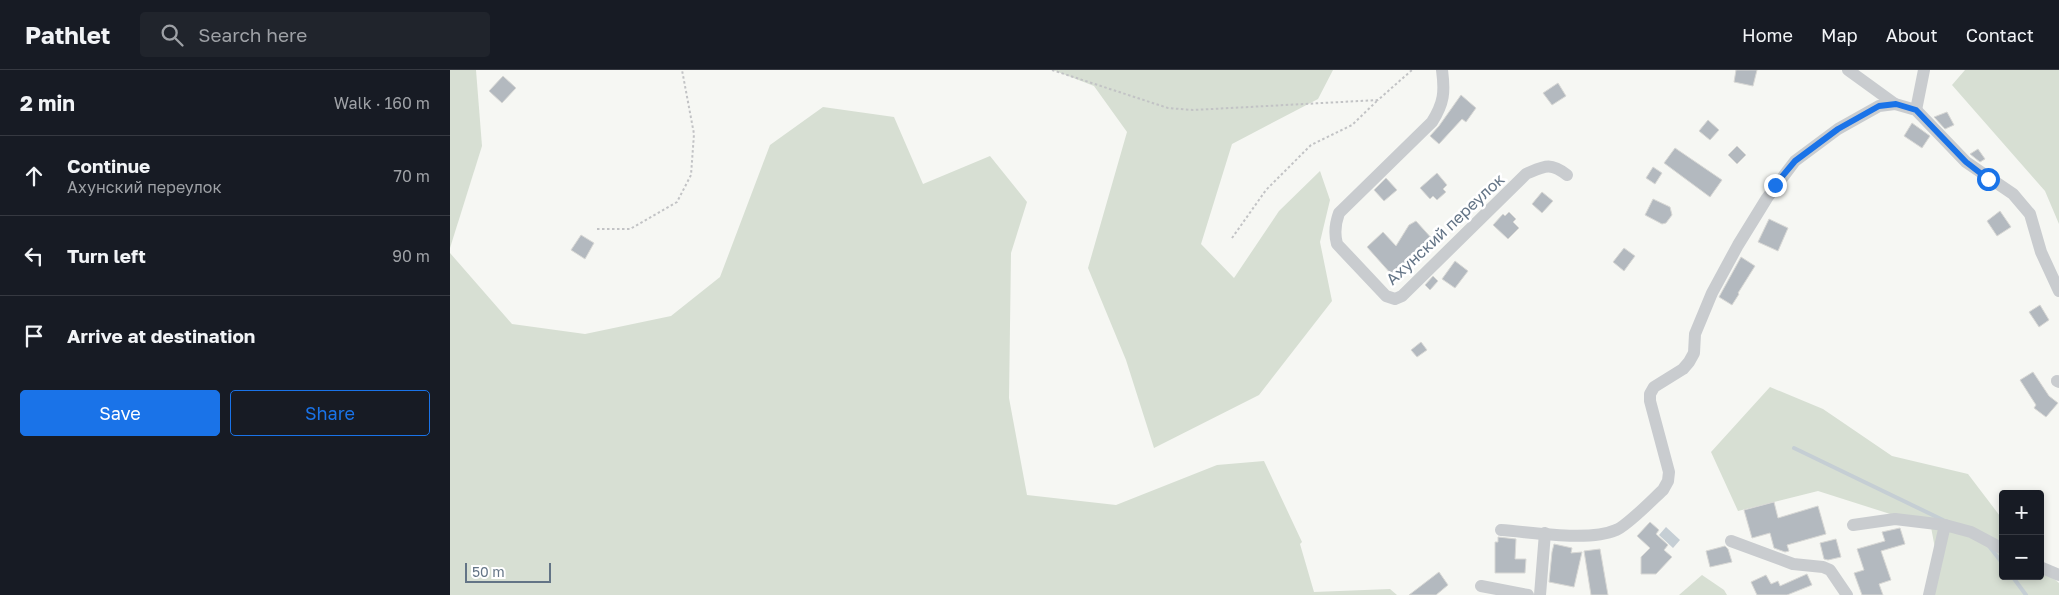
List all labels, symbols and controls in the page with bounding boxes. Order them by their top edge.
search box [140,12,490,57]
text: Pathlet [25,20,110,49]
icon: search [158,21,186,49]
text: Search here [198,23,307,46]
text: Home [1742,24,1793,46]
text: Map [1821,24,1858,46]
text: About [1886,24,1938,46]
text: Contact [1966,24,2034,46]
text: 2 min [20,90,75,116]
text: Walk · 160 m [334,93,430,113]
text: Continue [67,154,150,177]
icon: ahead [20,162,48,190]
text: 70 m [393,166,430,186]
route start [1977,168,2000,191]
street label: Ахунский переулок [1382,169,1508,289]
route end [1764,174,1787,197]
text: Ахунский переулок [67,177,222,197]
icon: left [20,242,48,270]
text: Turn left [67,244,146,267]
text: 90 m [392,246,430,266]
icon: arrive [20,322,48,350]
text: Arrive at destination [67,324,255,347]
button: Save [20,390,220,436]
button: Share [230,390,430,436]
map controls [1999,490,2044,580]
button: + [1999,490,2044,535]
button: − [1999,535,2044,580]
scale bar [465,560,551,583]
text: 50 m [472,563,505,580]

